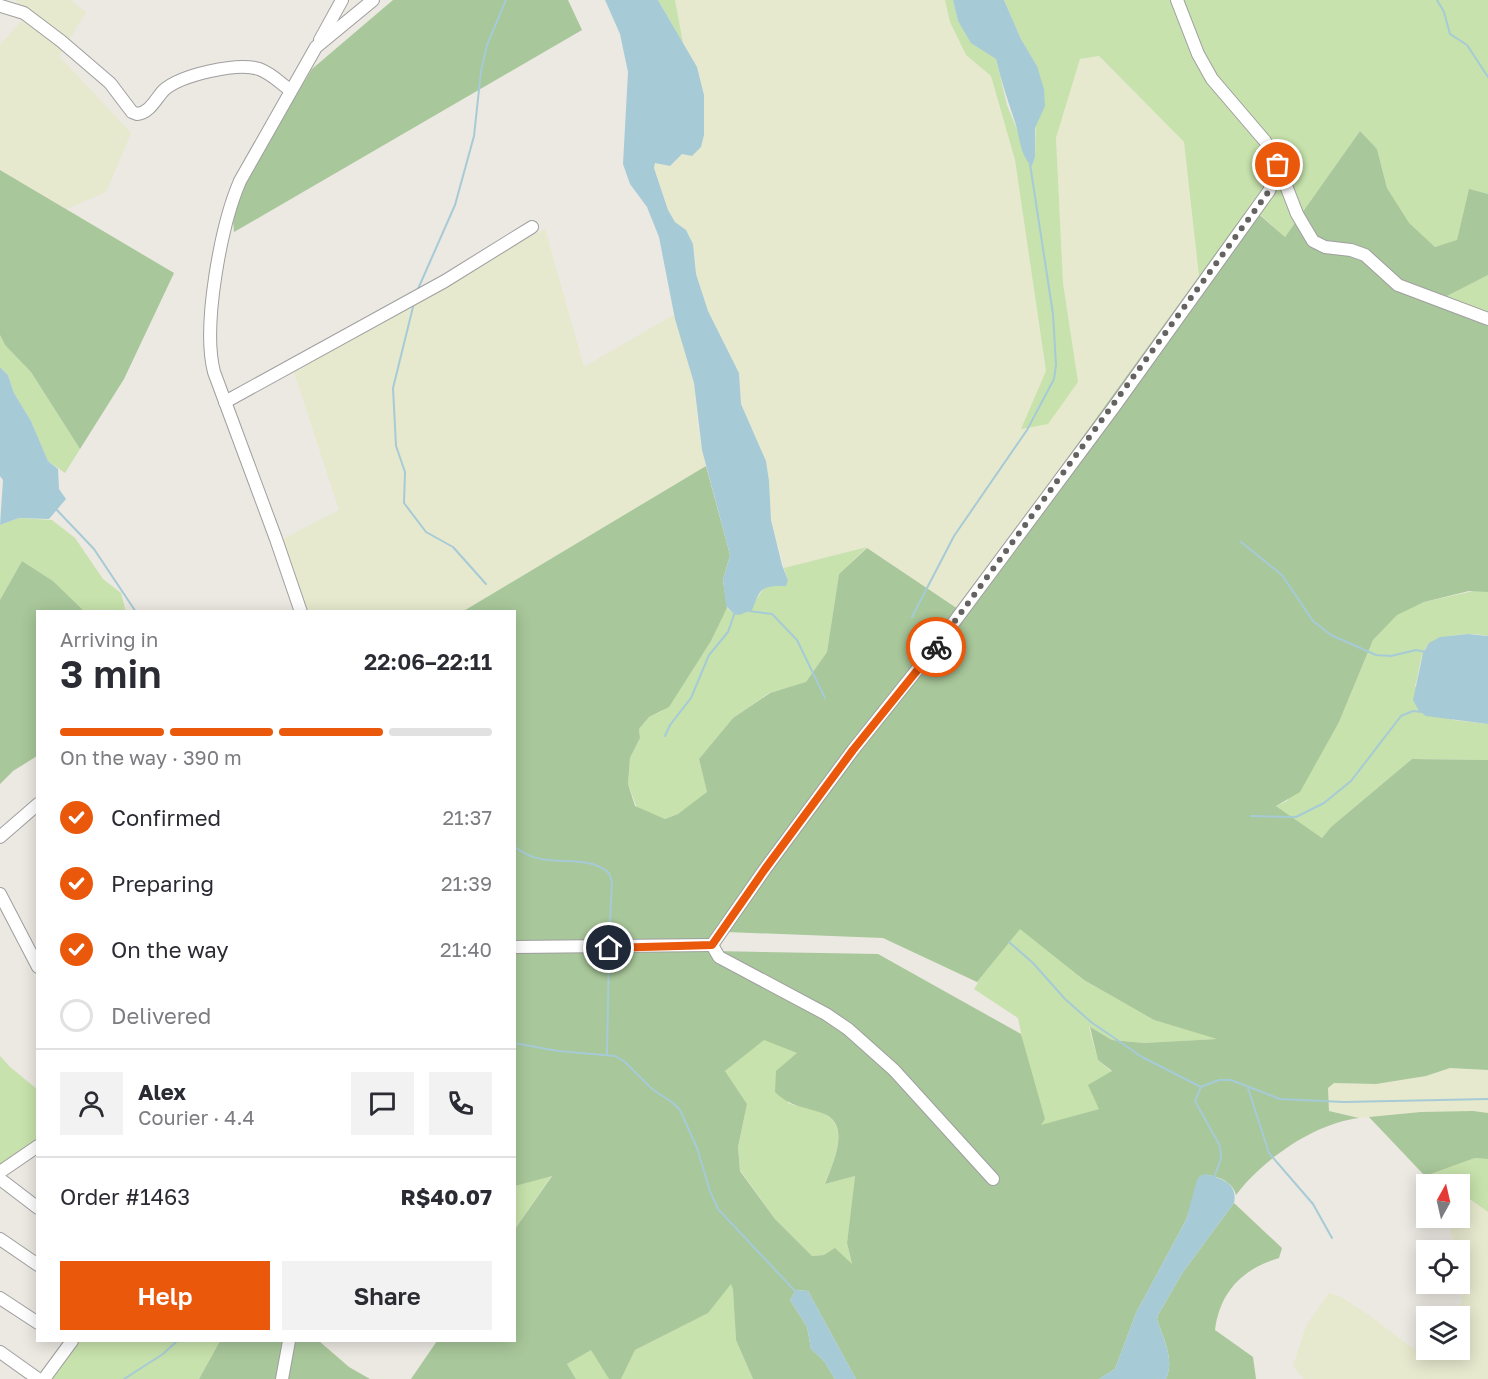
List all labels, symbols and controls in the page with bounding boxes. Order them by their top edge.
pin [1252,139,1303,190]
icon: bag [1261,148,1294,181]
courier [906,617,966,677]
text: Arriving in [60,627,158,651]
icon: bike [920,631,953,664]
text: 22:06–22:11 [364,648,492,675]
text: 3 min [60,650,162,697]
text: On the way · 390 m [60,745,242,769]
icon: check [60,801,93,834]
text: Confirmed [111,804,221,831]
text: 21:37 [442,805,492,829]
icon: check [60,867,93,900]
text: Preparing [111,870,214,897]
text: 21:39 [441,871,492,895]
pin [583,922,634,973]
icon: home [592,931,625,964]
icon: check [60,933,93,966]
text: On the way [111,936,229,963]
text: 21:40 [440,937,492,961]
text: Delivered [111,1002,211,1029]
button: person [60,1072,123,1135]
button: chat [351,1072,414,1135]
button: phone [429,1072,492,1135]
text: Alex [138,1078,186,1105]
text: Courier · 4.4 [138,1105,255,1129]
north arrow [1416,1174,1470,1228]
map controls [1416,1174,1470,1360]
text: Order #1463 [60,1183,190,1210]
text: R$40.07 [401,1183,492,1210]
button: locate [1416,1240,1470,1294]
button: Help [60,1261,270,1330]
button: Share [282,1261,492,1330]
button: layers [1416,1306,1470,1360]

